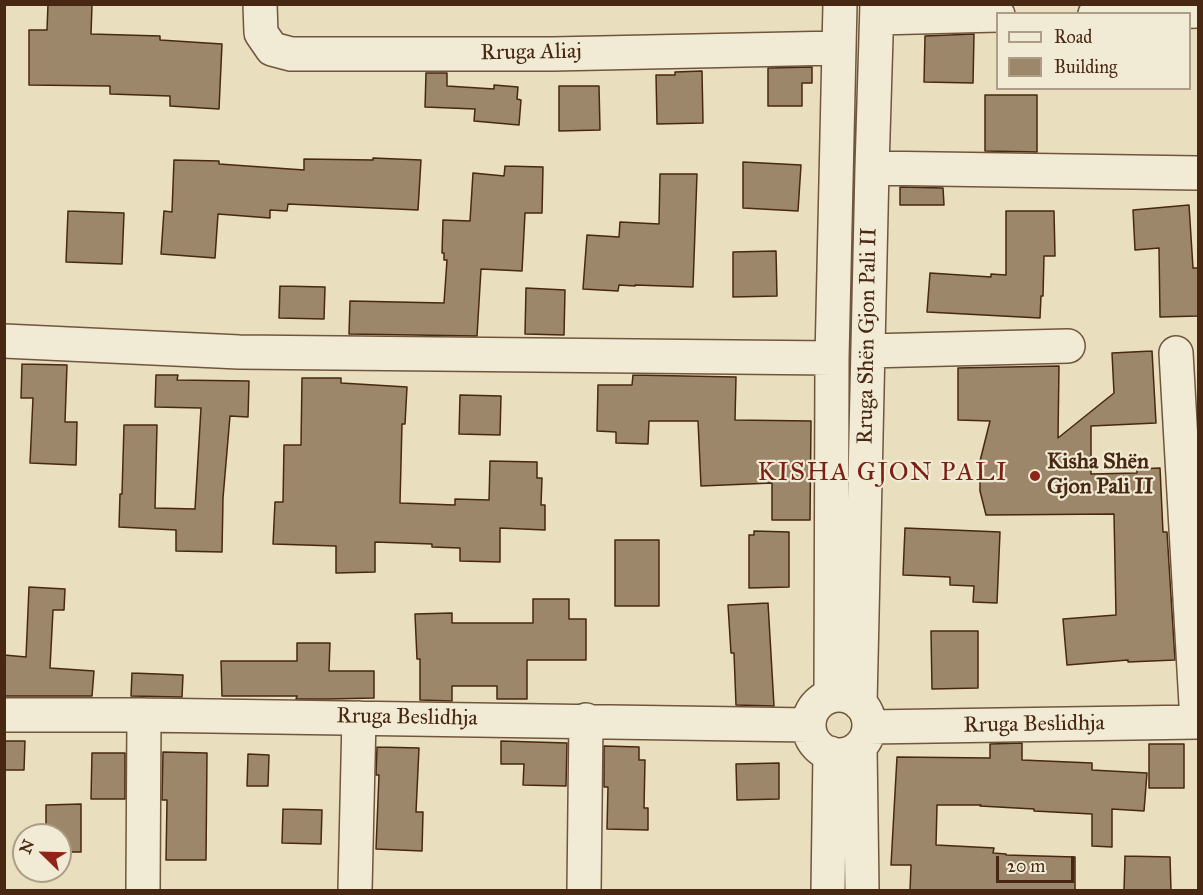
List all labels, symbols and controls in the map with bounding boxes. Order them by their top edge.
legend [996,12,1191,90]
text: Road [1054,26,1092,48]
street label: Rruga Aliaj [480,39,582,67]
text: Building [1054,56,1117,78]
street label: Rruga Shën Gjon Pali II [853,227,883,445]
place label: Kisha Shën Gjon Pali II [1047,450,1153,502]
district label: KISHA GJON PALI [757,458,1009,490]
marker: Kisha Shën Gjon Pali II [1028,469,1042,483]
street label: Rruga Beslidhja [336,704,478,732]
street label: Rruga Beslidhja [963,711,1105,739]
north arrow [12,823,72,883]
text: N [15,837,38,857]
scale bar [999,844,1077,882]
text: 20 m [1007,855,1045,877]

